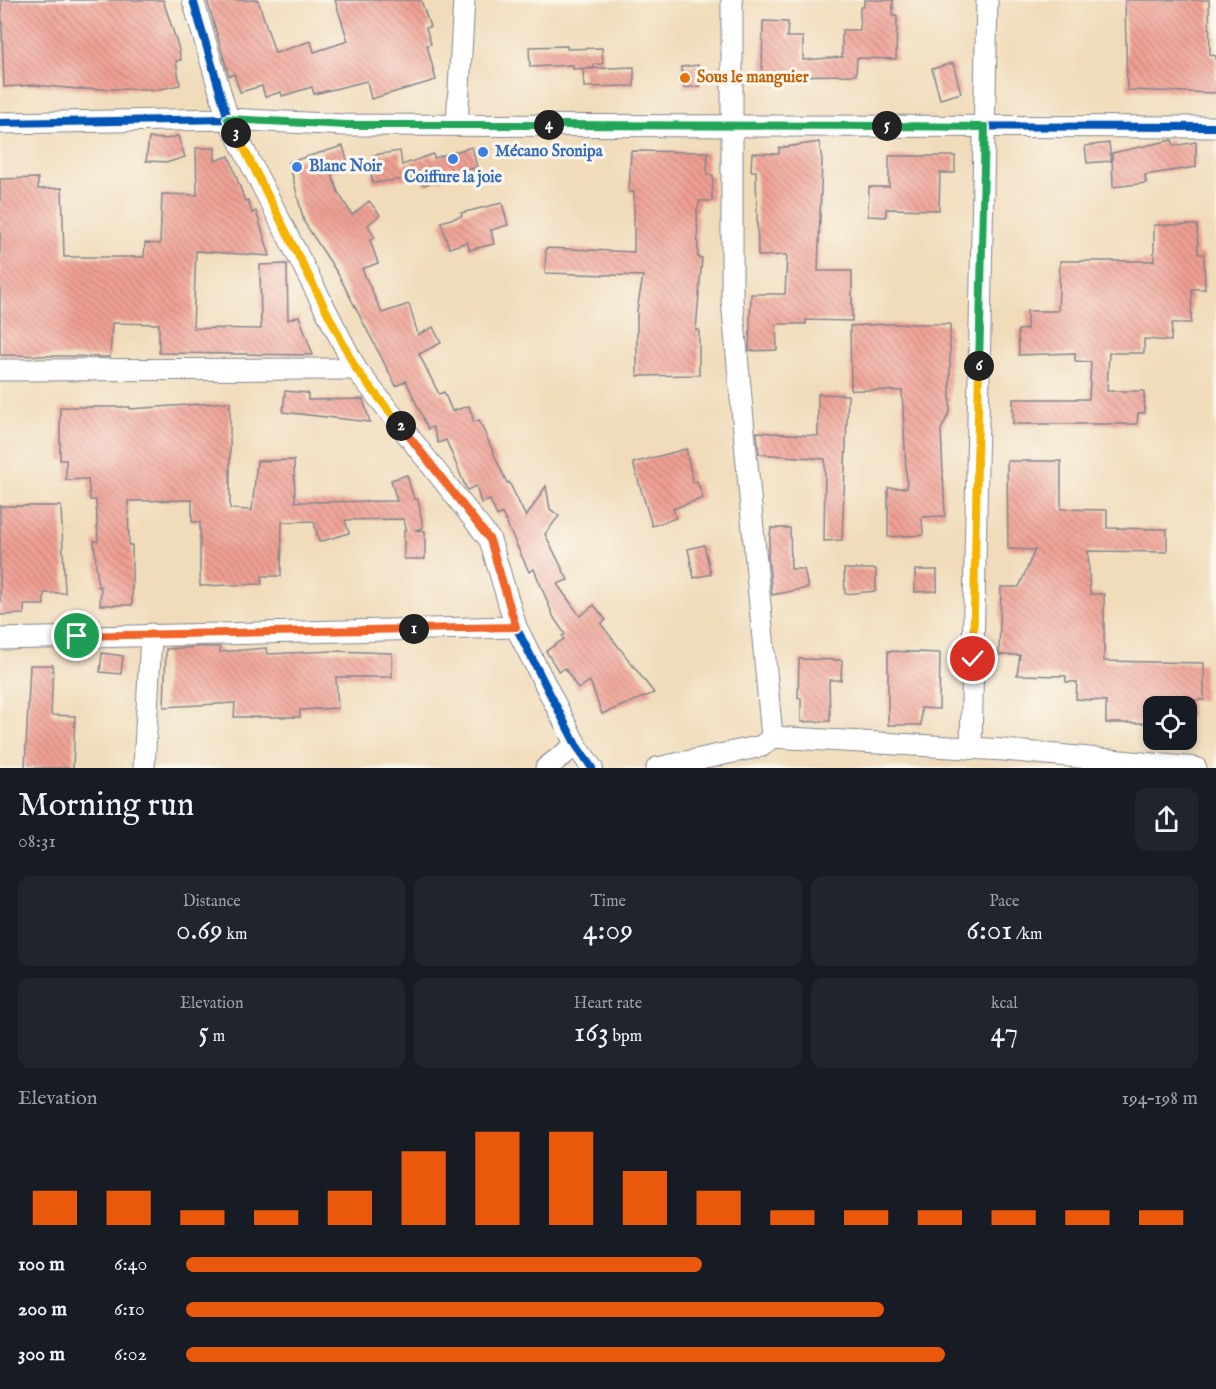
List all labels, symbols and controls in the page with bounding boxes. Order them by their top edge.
place label: Sous le manguier [697,68,809,88]
marker: Sous le manguier [678,71,692,85]
pin: 4 [534,110,564,140]
pin: 5 [872,111,902,141]
text: 4 [545,115,553,135]
text: 5 [884,116,890,136]
pin: 3 [221,118,251,148]
text: 3 [233,123,239,143]
place label: Mécano Sronipa [495,142,604,162]
marker: Mécano Sronipa [476,145,490,159]
marker: Coiffure la joie [446,152,460,166]
place label: Blanc Noir [309,157,382,177]
marker: Blanc Noir [290,160,304,174]
place label: Coiffure la joie [404,168,502,188]
pin: 6 [964,351,994,381]
text: 6 [976,356,982,376]
pin: 2 [386,411,416,441]
text: 2 [397,416,405,436]
pin [51,610,102,661]
pin: 1 [399,614,429,644]
icon: arrive [60,619,93,652]
text: 1 [411,619,417,639]
pin [947,633,998,684]
icon: check [956,642,989,675]
map controls [1143,696,1197,750]
button: locate [1143,696,1197,750]
text: Morning run [18,785,194,827]
button: share [1135,788,1198,851]
text: 08:31 [18,829,56,854]
text: Distance [183,892,241,912]
text: Time [590,892,626,912]
text: Pace [989,892,1019,912]
text: 0.69 [176,912,223,950]
text: 4:09 [583,912,633,950]
text: 6:01 [966,912,1013,950]
text: km [223,925,247,945]
text: /km [1013,925,1042,945]
text: Elevation [180,994,243,1014]
text: Heart rate [574,994,642,1014]
text: kcal [991,994,1018,1014]
text: 5 [198,1014,209,1052]
text: 163 [574,1014,609,1052]
text: 47 [990,1014,1018,1052]
text: m [209,1027,225,1047]
text: bpm [609,1027,642,1047]
text: Elevation [18,1086,97,1111]
text: 194–198 m [1122,1086,1198,1111]
text: 100 m [18,1252,65,1277]
text: 6:40 [114,1252,147,1277]
text: 200 m [18,1297,67,1322]
text: 6:10 [114,1297,145,1322]
text: 300 m [18,1342,65,1367]
text: 6:02 [114,1342,147,1367]

